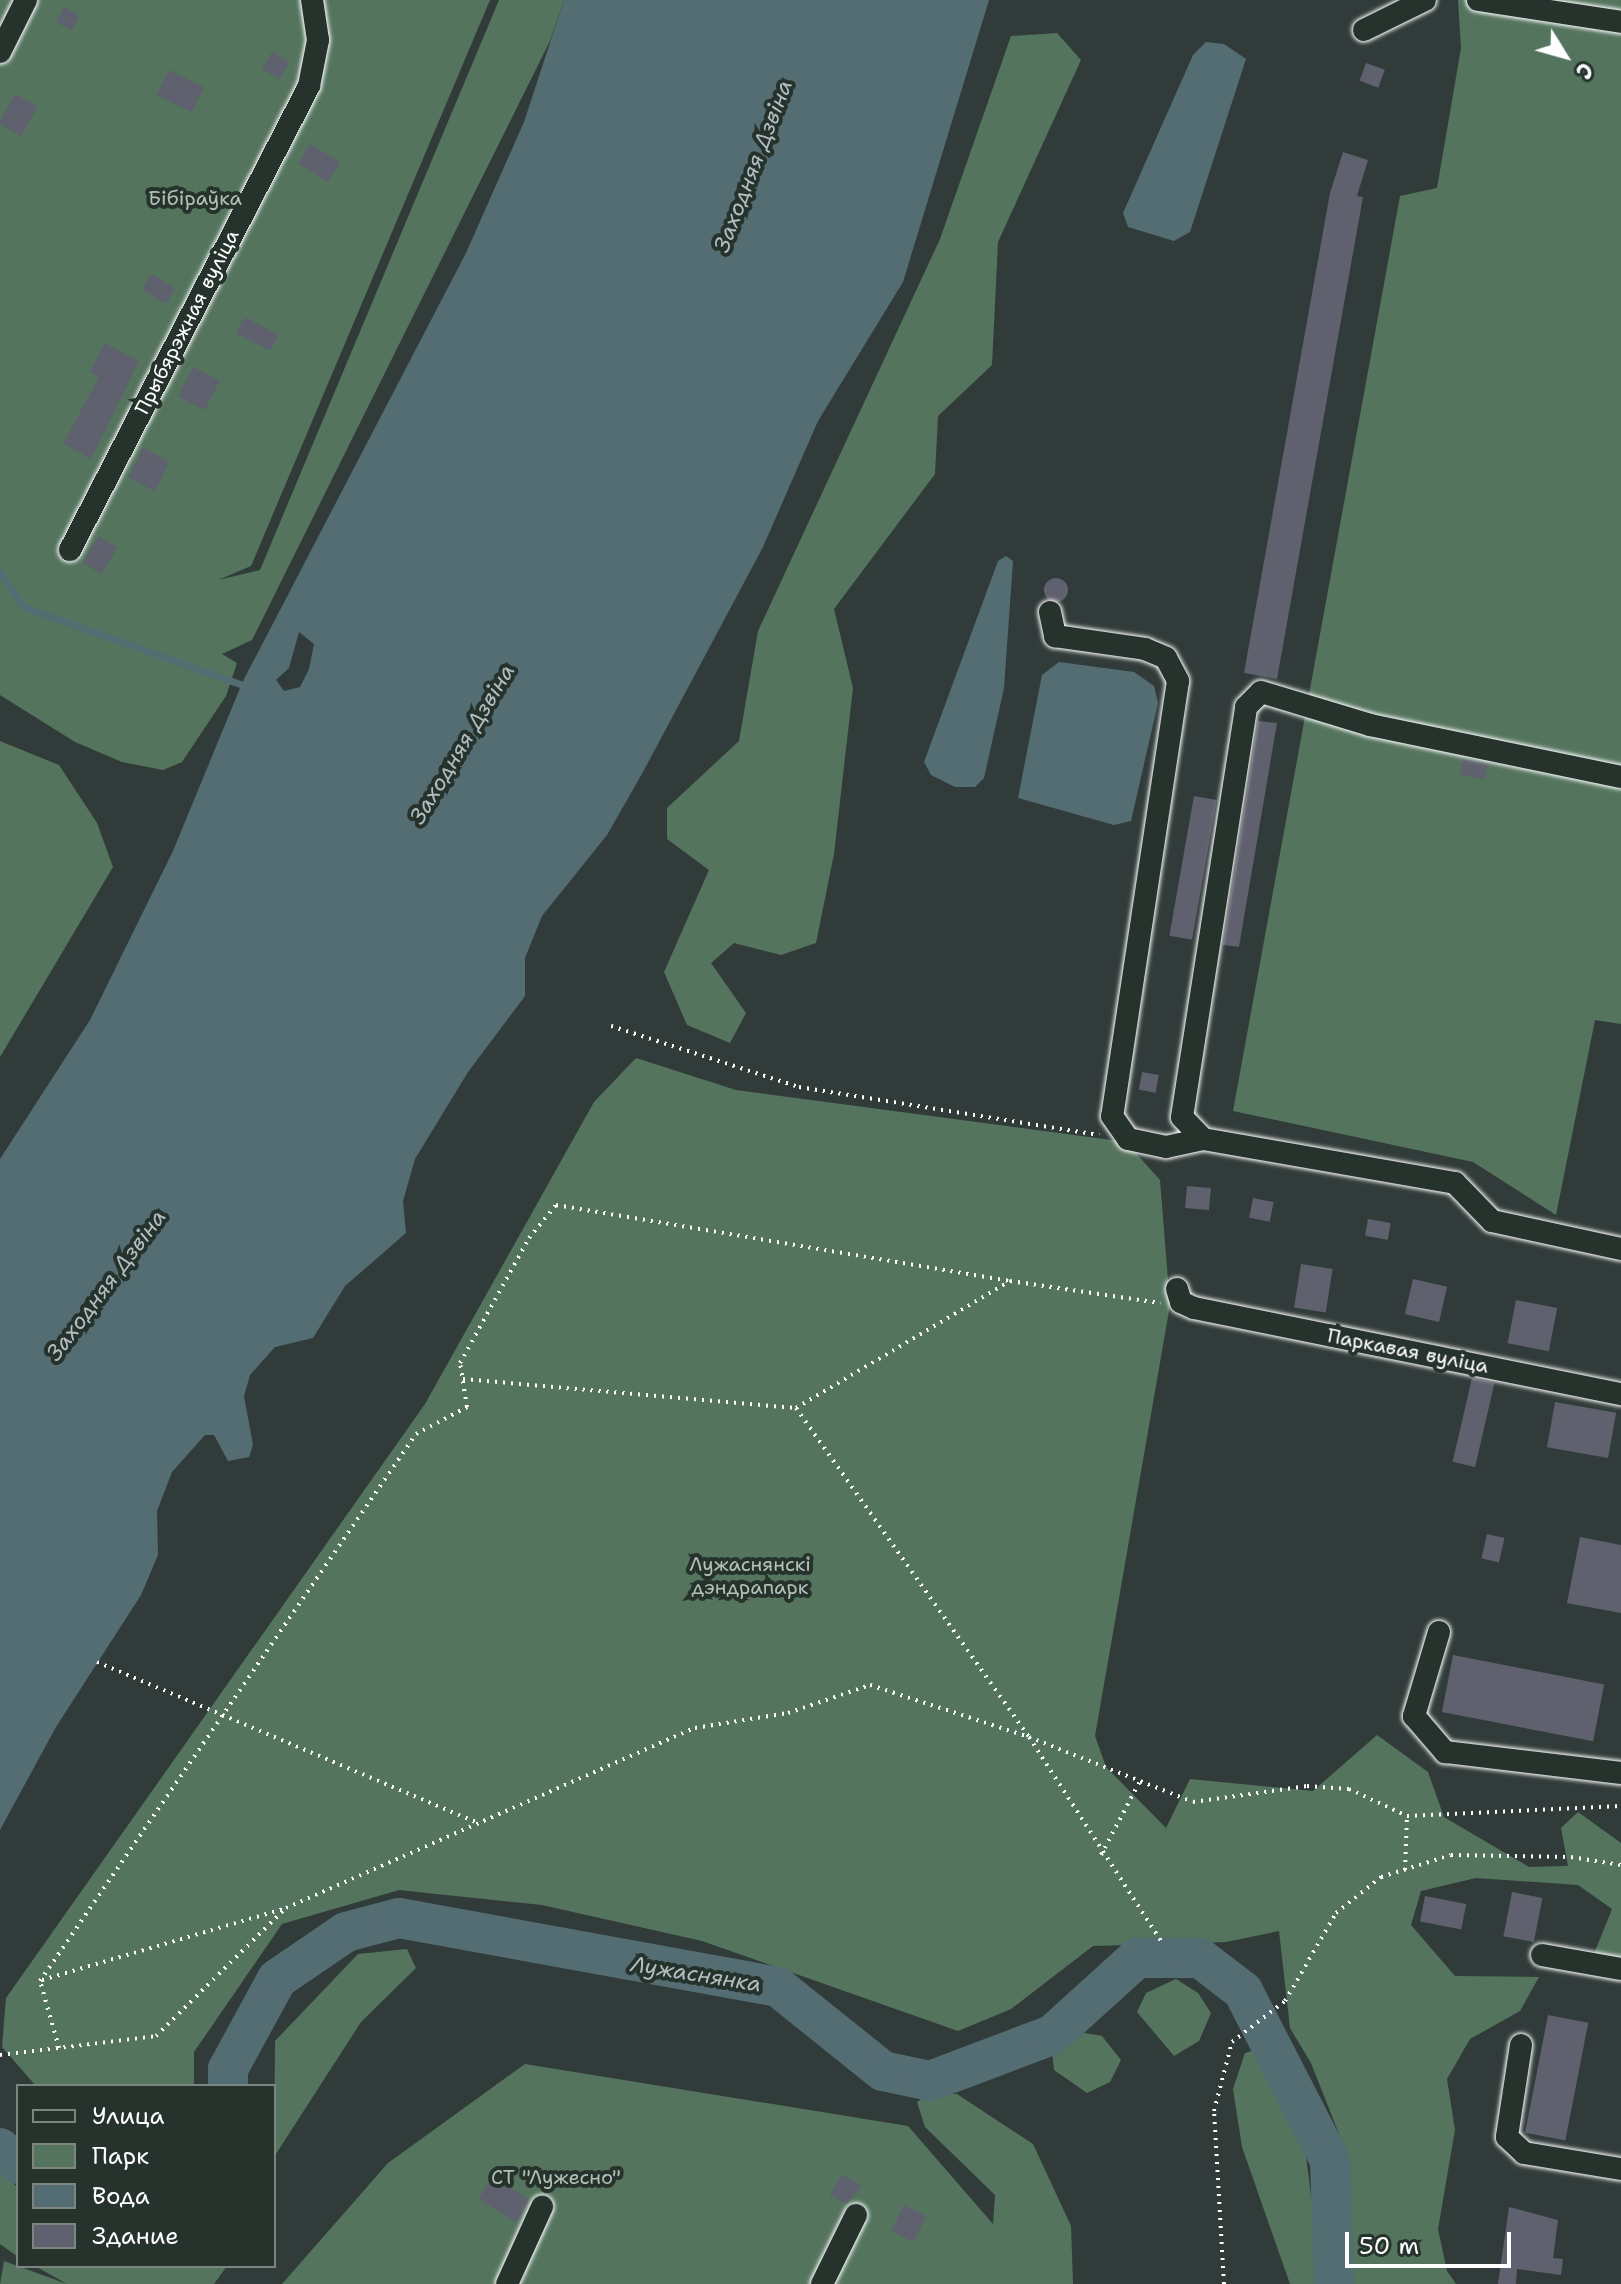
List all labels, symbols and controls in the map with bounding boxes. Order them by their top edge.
north arrow [1525,16,1605,96]
text: С [1569,57,1600,85]
water label: Заходняя Дзвіна [708,76,798,256]
park label: Бібіраўка [148,186,242,210]
street label: Прыбярэжная вуліца [130,225,244,419]
water label: Заходняя Дзвіна [404,659,520,829]
water label: Заходняя Дзвіна [41,1204,171,1366]
street label: Паркавая вуліца [1325,1324,1491,1378]
park label: Лужаснянскі дэндрапарк [689,1553,811,1600]
water label: Лужаснянка [629,1951,763,1997]
legend [16,2084,276,2268]
text: Улица [92,2100,165,2132]
text: Парк [92,2140,149,2172]
park label: СТ "Лужесно" [491,2165,621,2189]
text: Вода [92,2180,150,2212]
scale bar [1349,2216,1515,2266]
text: Здание [92,2220,179,2252]
text: 50 m [1359,2230,1419,2262]

